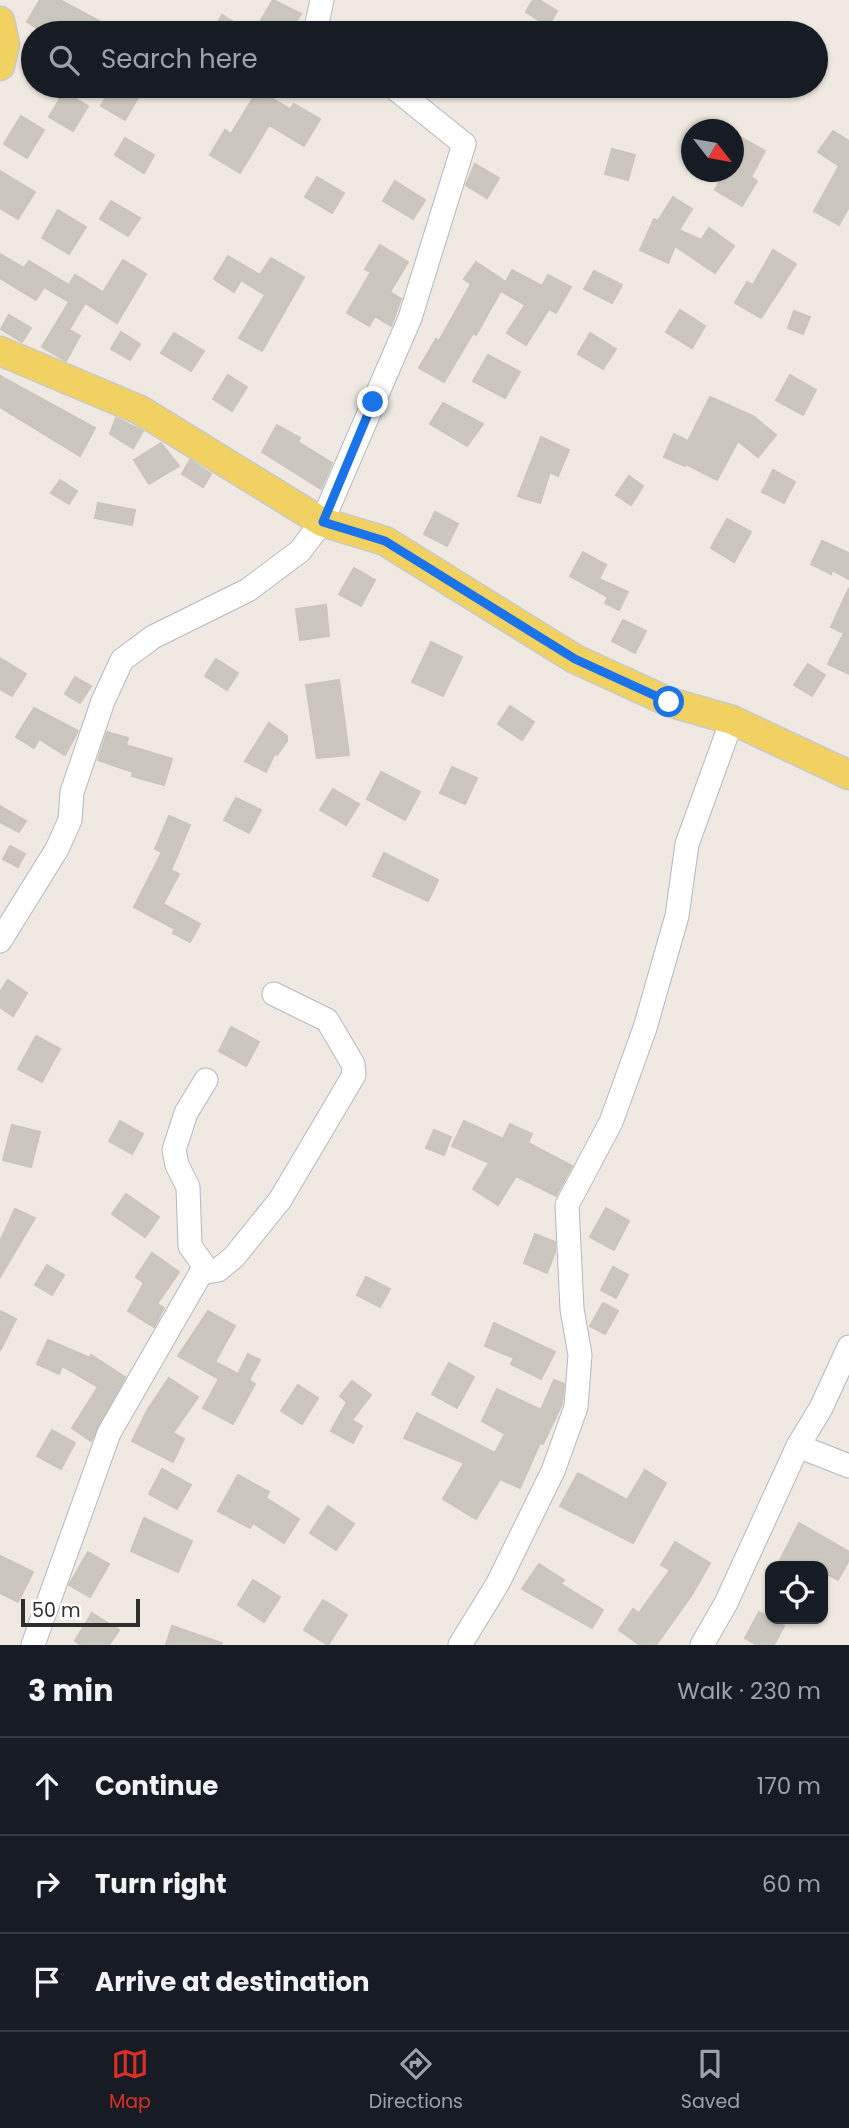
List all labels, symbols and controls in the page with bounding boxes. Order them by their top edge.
search box [21,21,828,98]
icon: search [45,41,83,79]
text: Search here [101,41,258,77]
north arrow [681,119,744,182]
route end [357,386,388,417]
route start [653,686,684,717]
map controls [765,1561,828,1624]
button: locate [765,1561,828,1624]
scale bar [21,1596,140,1628]
text: 50 m [32,1597,81,1624]
text: 3 min [28,1669,113,1712]
text: Walk · 230 m [677,1675,821,1707]
icon: ahead [28,1767,66,1805]
text: Continue [95,1768,218,1804]
text: 170 m [757,1770,821,1802]
icon: right [28,1865,66,1903]
text: Turn right [95,1866,227,1902]
text: 60 m [762,1868,821,1900]
icon: arrive [28,1963,66,2001]
text: Arrive at destination [95,1964,370,2000]
tab: Map [109,2045,151,2116]
tab: Directions [369,2045,463,2116]
tab: Saved [681,2045,740,2116]

